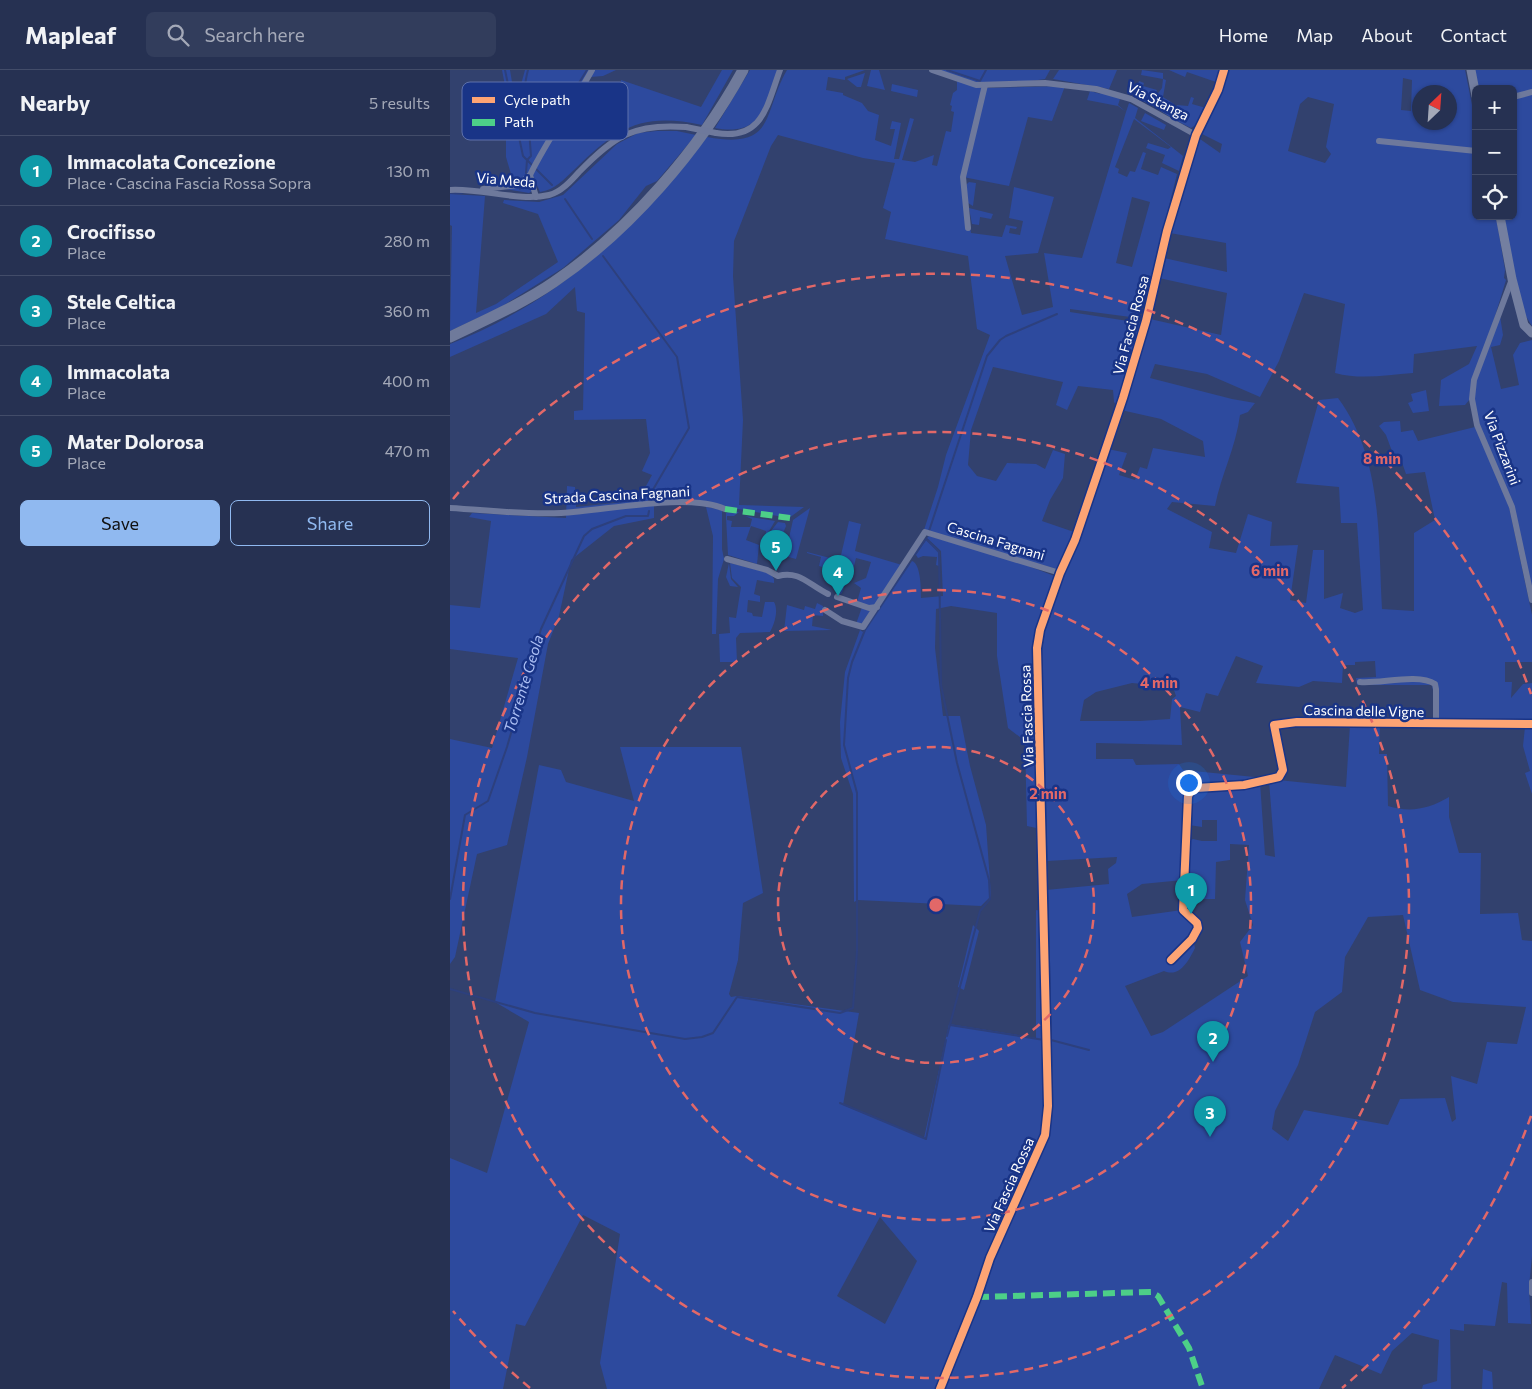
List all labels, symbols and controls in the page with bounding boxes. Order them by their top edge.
search box [146,12,496,57]
text: Mapleaf [25,20,116,49]
icon: search [164,21,192,49]
text: Search here [204,23,305,46]
text: Home [1219,24,1268,46]
text: Map [1296,24,1333,46]
text: About [1361,24,1413,46]
text: Contact [1441,24,1507,46]
street label: Via Stanga [1124,78,1192,123]
legend [462,82,628,140]
north arrow [1412,85,1457,130]
map controls [1472,85,1517,220]
button: + [1472,85,1517,130]
text: Nearby [20,90,90,115]
text: Cycle path [504,91,570,108]
text: 5 results [369,93,430,112]
text: Path [504,113,534,130]
button: − [1472,130,1517,175]
text: Immacolata Concezione [67,150,276,173]
text: 1 [32,161,40,180]
text: 130 m [387,161,430,180]
street label: Via Meda [476,168,536,191]
text: Place · Cascina Fascia Rossa Sopra [67,173,312,192]
button: locate [1472,175,1517,220]
text: Crocifisso [67,220,156,243]
text: 2 [31,231,41,250]
text: 280 m [384,231,430,250]
text: Place [67,243,106,262]
street label: Via Fascia Rossa [1109,273,1152,377]
text: Stele Celtica [67,290,176,313]
text: 3 [31,301,41,320]
text: 360 m [384,301,430,320]
text: Place [67,313,106,332]
text: Immacolata [67,360,170,383]
text: 4 [31,371,41,390]
text: 400 m [382,371,430,390]
text: Place [67,383,106,402]
street label: Via Pizzarini [1481,409,1524,487]
text: Mater Dolorosa [67,430,204,453]
text: 5 [31,441,41,460]
text: 470 m [385,441,430,460]
text: 8 min [1363,449,1401,467]
text: Place [67,453,106,472]
street label: Strada Cascina Fagnani [544,482,690,507]
button: Save [20,500,220,546]
button: Share [230,500,430,546]
street label: Cascina Fagnani [945,518,1047,563]
pin: 5 [760,530,792,571]
pin: 4 [822,555,854,596]
text: 6 min [1251,561,1289,579]
water label: Torrente Geola [500,632,547,735]
street label: Via Fascia Rossa [1016,665,1037,767]
text: 4 min [1140,673,1178,691]
street label: Cascina delle Vigne [1304,701,1424,720]
your location [1176,770,1202,796]
text: 2 min [1029,784,1067,802]
pin: 1 [1175,873,1207,914]
centre of rings [927,896,945,914]
pin: 2 [1197,1021,1229,1062]
pin: 3 [1194,1096,1226,1137]
street label: Via Fascia Rossa [980,1135,1037,1235]

